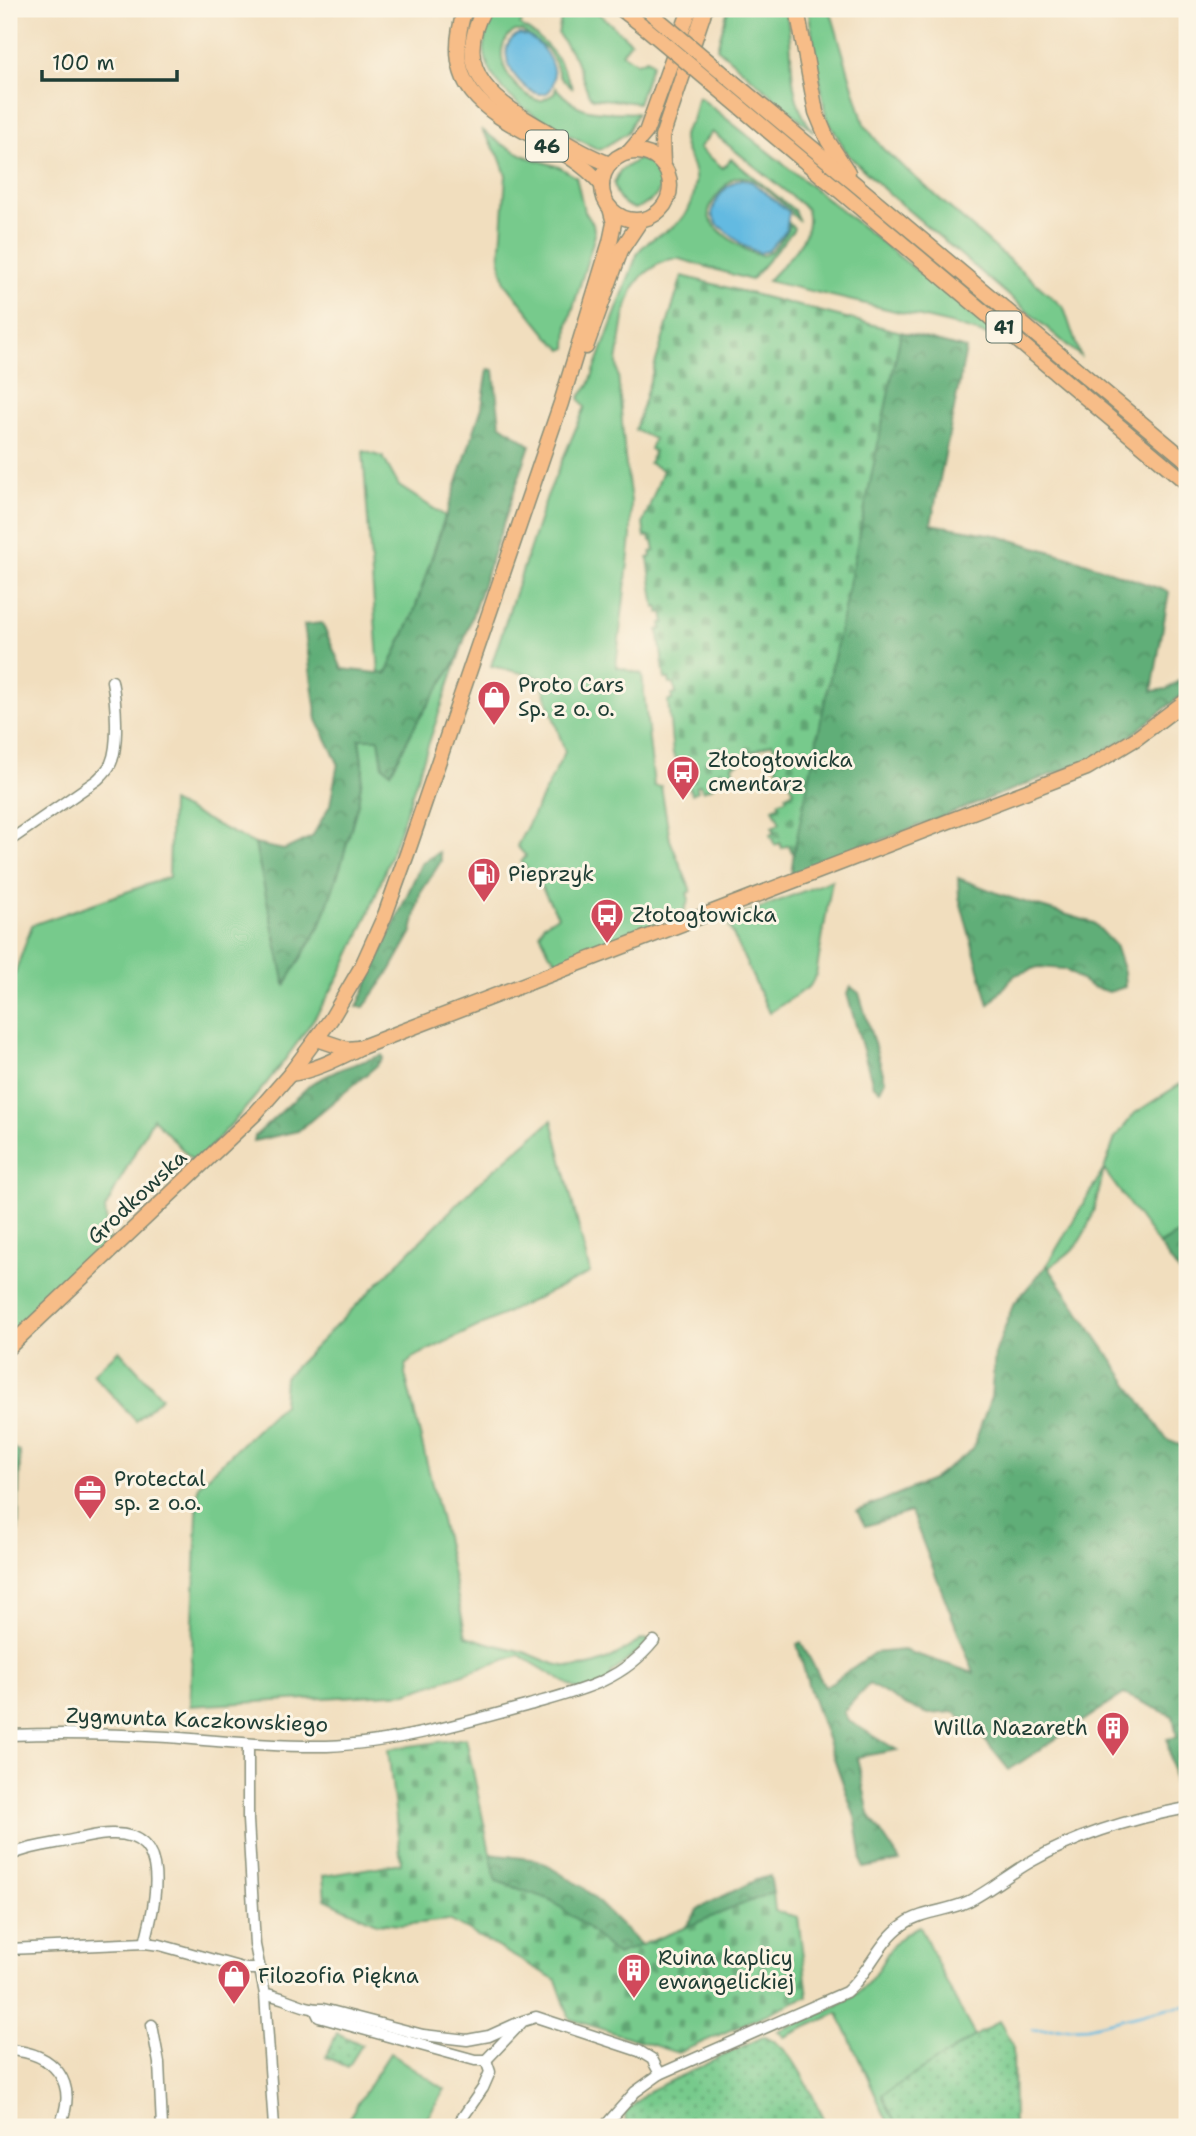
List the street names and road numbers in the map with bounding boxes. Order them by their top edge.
road number: 46 [526,130,568,162]
road number: 41 [986,312,1021,342]
street label: Grodkowska [81,1144,193,1250]
street label: Zygmunta Kaczkowskiego [65,1701,329,1739]

